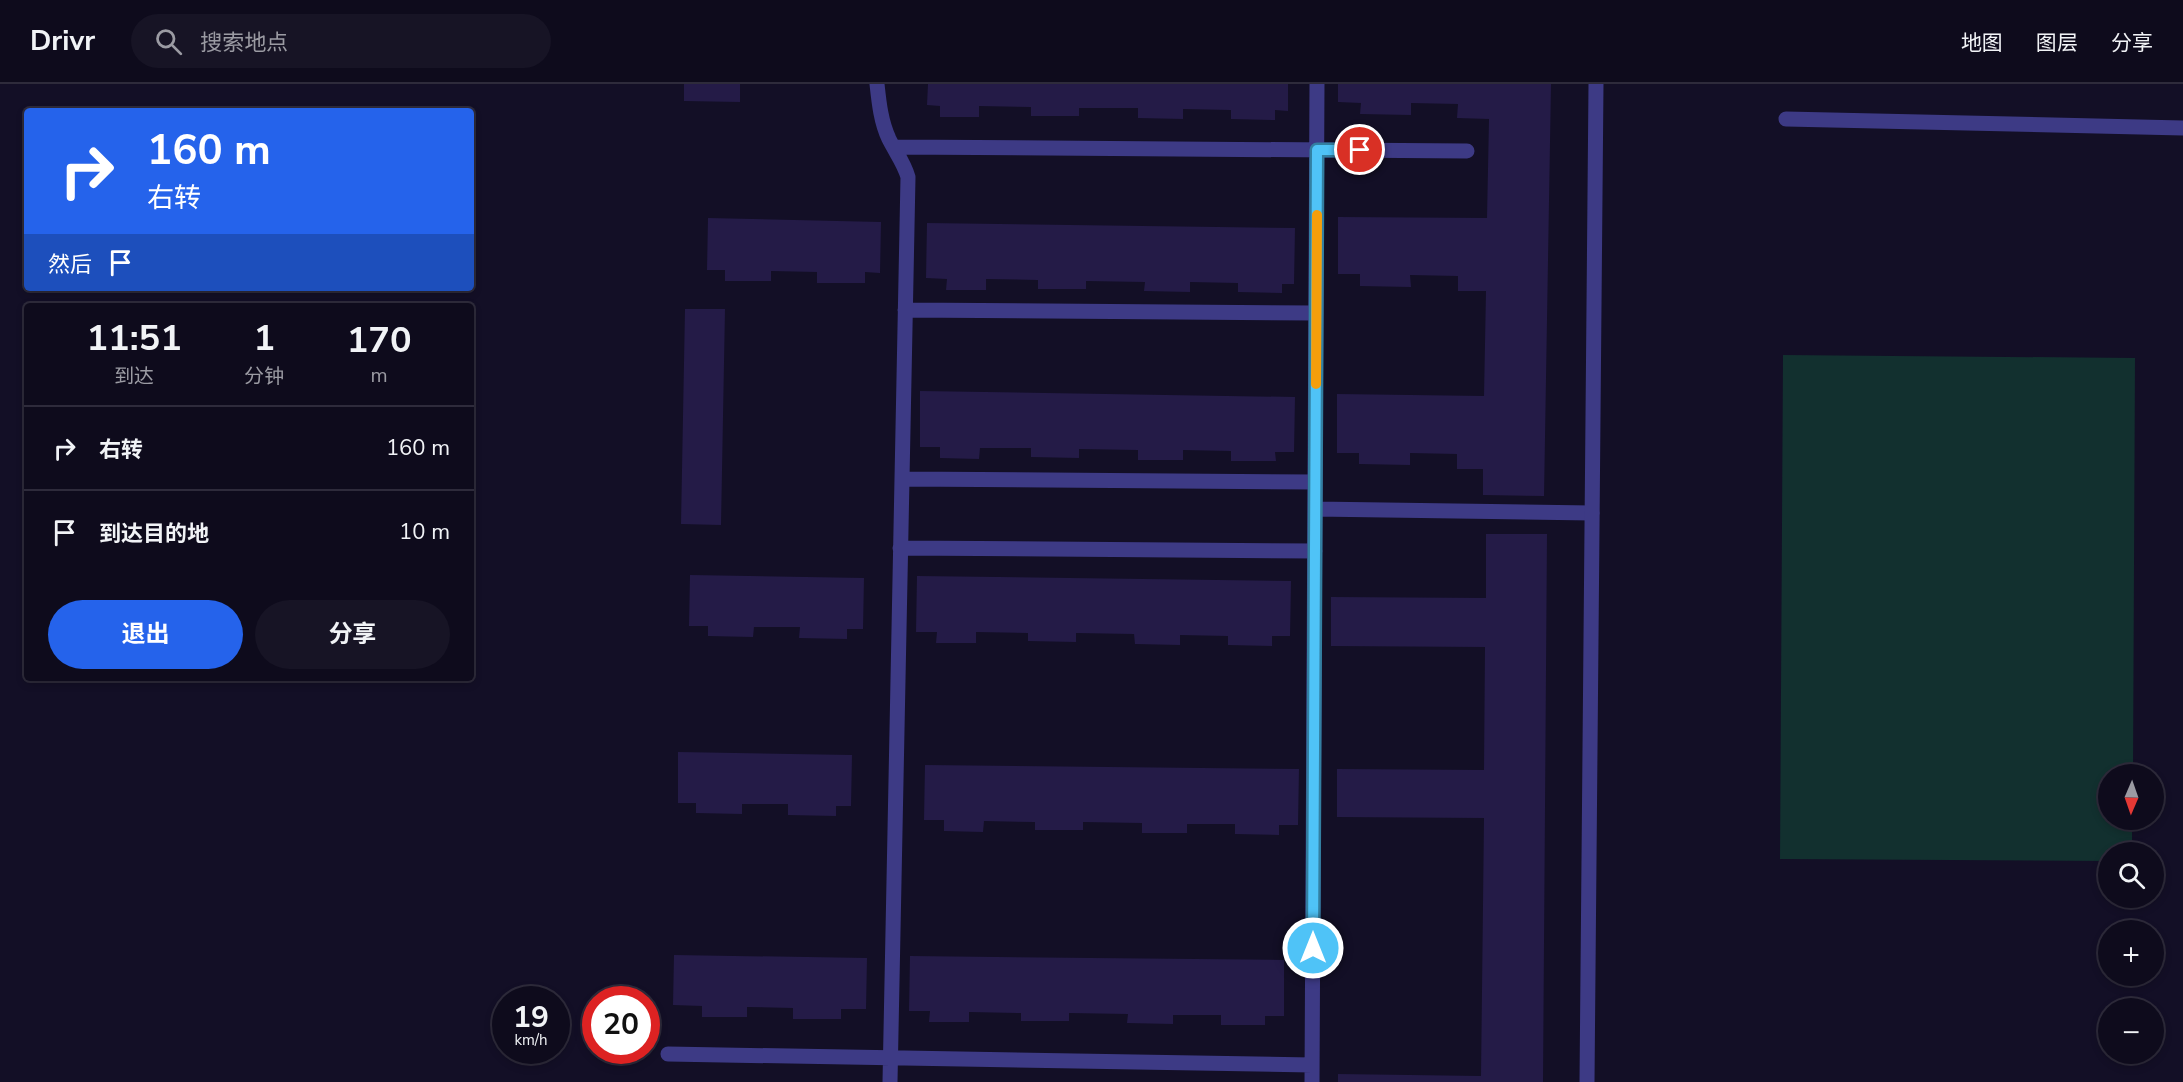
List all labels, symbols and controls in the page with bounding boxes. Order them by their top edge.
search box [131,14,551,68]
text: Drivr [30,22,95,60]
icon: search [152,25,185,58]
text: 搜索地点 [200,28,288,58]
text: 地图 [1961,29,2003,57]
text: 图层 [2036,29,2078,57]
text: 分享 [2111,29,2153,57]
text: 160 m [147,122,271,179]
pin [1334,124,1385,175]
icon: right [48,132,126,210]
icon: arrive [1343,133,1376,166]
text: 右转 [147,180,201,217]
icon: arrive [104,246,137,279]
text: 然后 [48,250,92,280]
text: 11:51 [86,314,182,363]
text: 1 [253,314,275,363]
text: 170 [347,316,412,365]
text: m [371,362,388,389]
text: 到达 [114,363,154,390]
text: 分钟 [244,363,284,390]
icon: right [48,432,81,465]
text: 160 m [386,433,450,463]
text: 右转 [99,435,143,465]
icon: arrive [48,516,81,549]
text: 10 m [399,517,450,547]
text: 到达目的地 [99,519,209,549]
button: 退出 [48,600,243,669]
button: 分享 [255,600,450,669]
north arrow [2098,764,2164,830]
map controls [2098,764,2164,1064]
button: search [2098,842,2164,908]
position arrow [1281,916,1345,980]
button: + [2098,920,2164,986]
speed limit sign: 20 [582,986,660,1064]
text: 19 [513,997,549,1038]
button: − [2098,998,2164,1064]
text: km/h [514,1030,548,1050]

